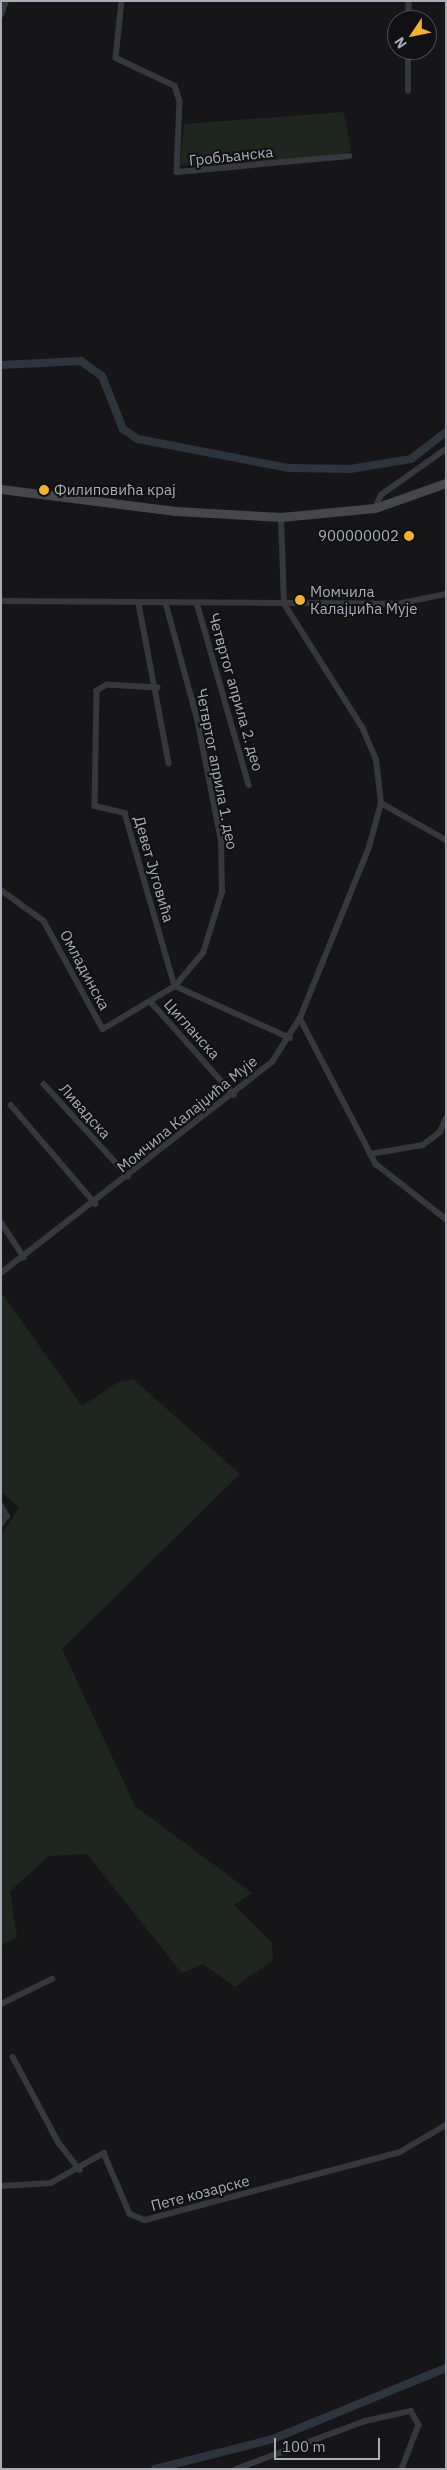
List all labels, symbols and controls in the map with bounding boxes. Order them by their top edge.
north arrow [387,10,437,60]
text: N [390,34,411,52]
street label: Гробљанска [188,143,274,169]
place label: Филиповића крај [54,481,176,499]
marker: Филиповића крај [38,484,50,496]
place label: 900000002 [318,527,399,545]
marker: 900000002 [403,530,415,542]
place label: Момчила Калајџића Мује [310,582,417,617]
marker: Момчила Калајџића Мује [294,594,306,606]
street label: Четвртог априла 2. део [205,611,267,773]
street label: Четвртог априла 1. део [193,687,241,851]
street label: Девет Југовића [130,814,178,924]
street label: Омладинска [56,927,114,1013]
street label: Цигланска [160,995,224,1063]
street label: Момчила Калајџића Мује [113,1052,261,1176]
street label: Ливадска [55,1080,115,1142]
street label: Пете козарске [149,2171,251,2215]
scale bar [277,2428,383,2460]
text: 100 m [282,2437,326,2456]

